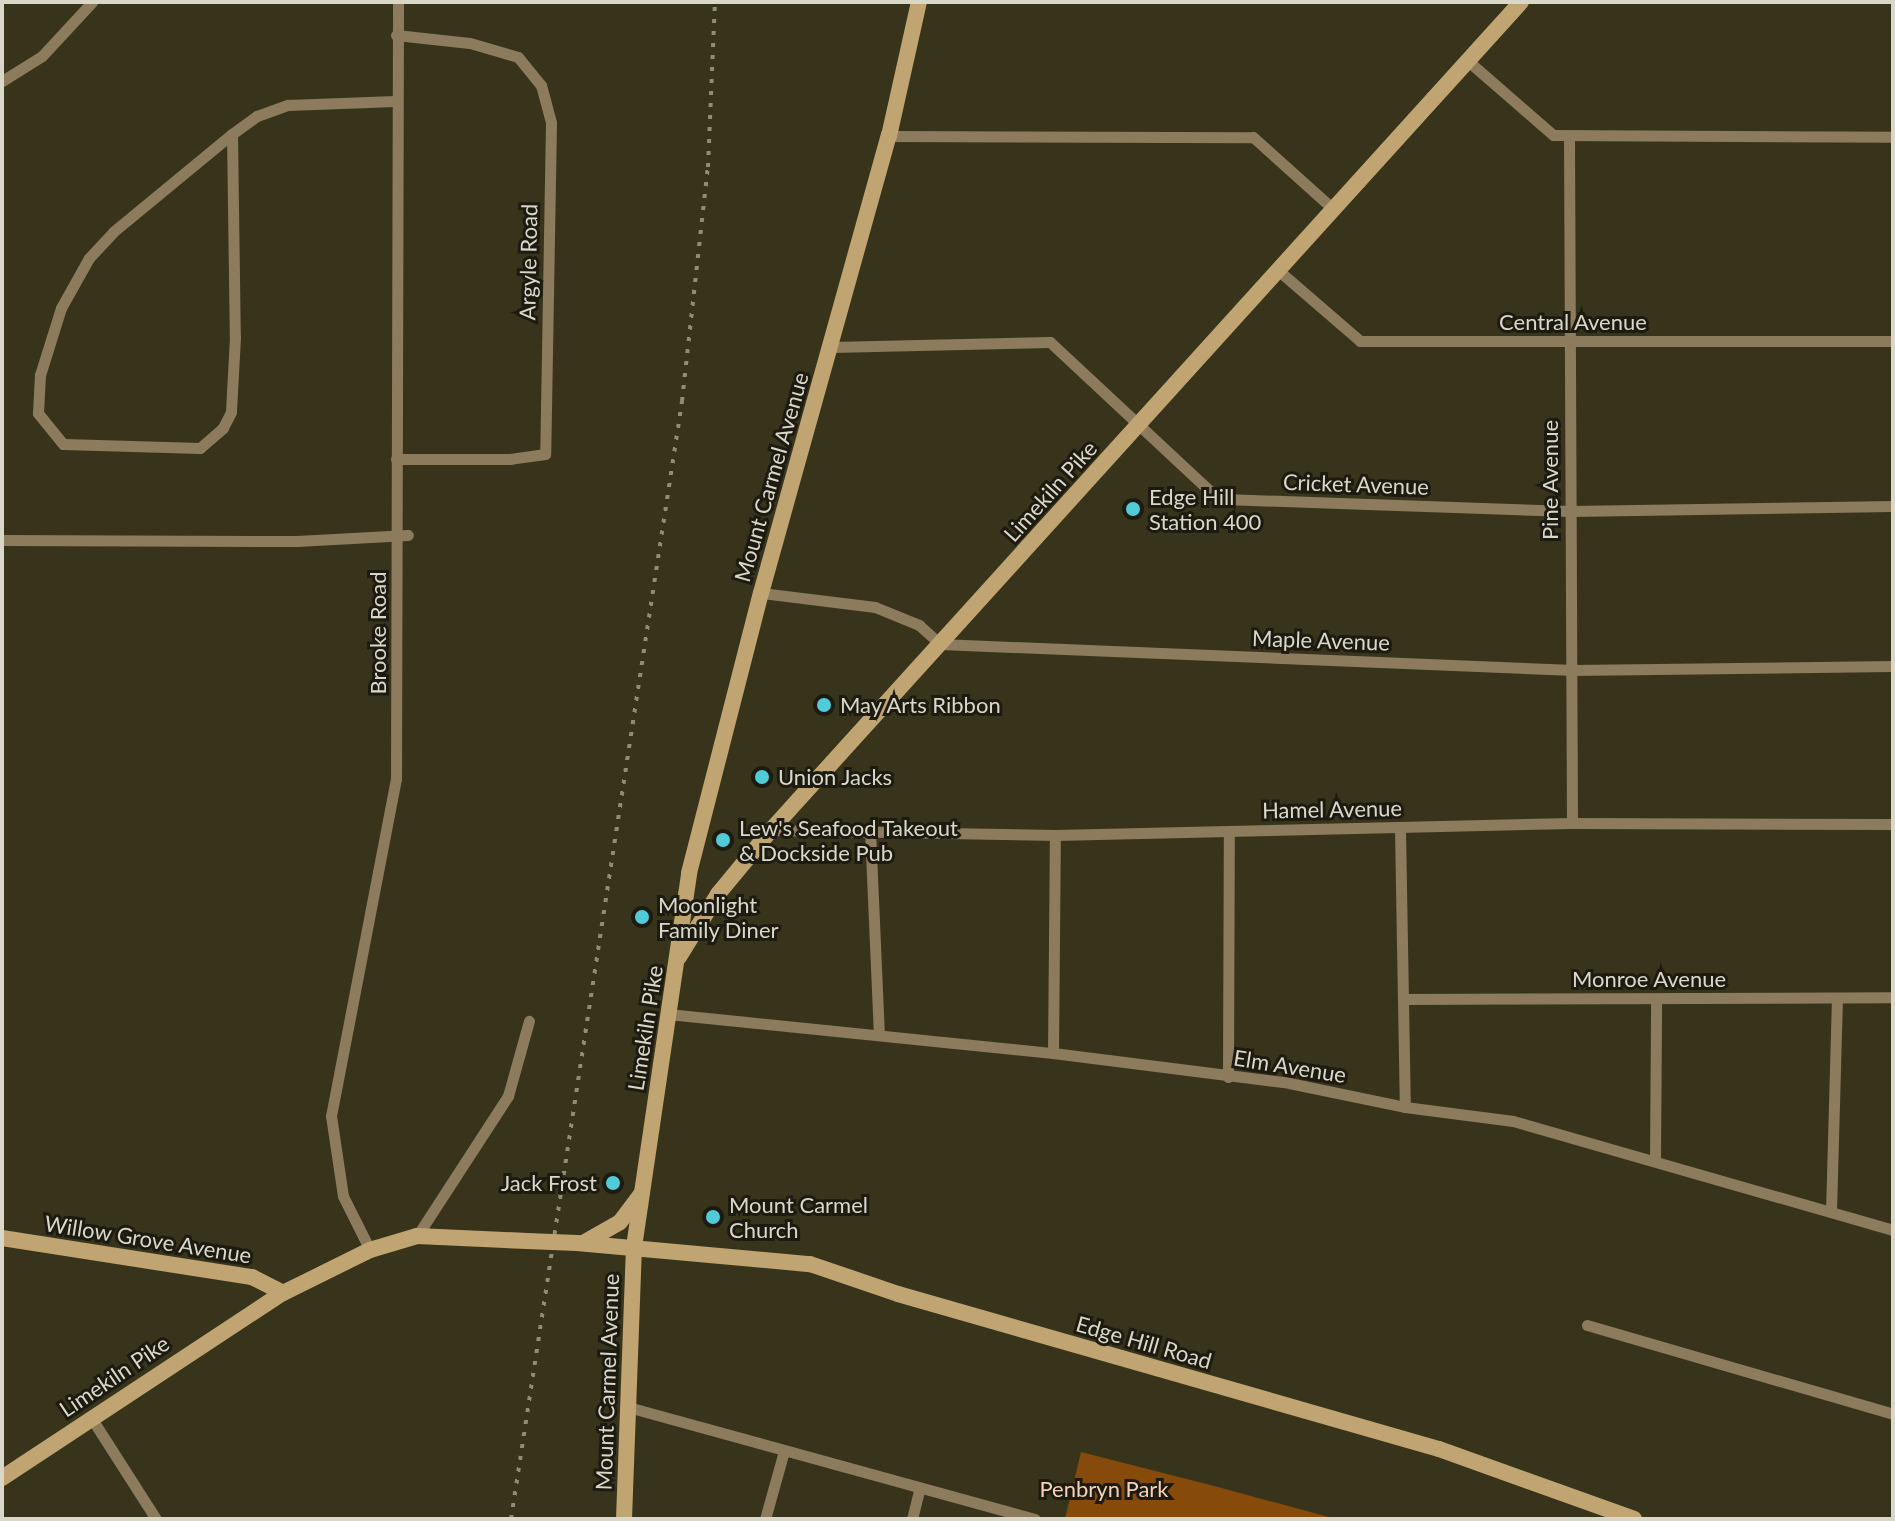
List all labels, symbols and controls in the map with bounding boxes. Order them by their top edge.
street label: Argyle Road [514,203,542,321]
street label: Central Avenue [1499,309,1647,335]
street label: Mount Carmel Avenue [728,369,814,585]
street label: Pine Avenue [1537,420,1563,540]
street label: Limekiln Pike [998,435,1102,547]
street label: Cricket Avenue [1282,468,1430,500]
place label: Edge Hill Station 400 [1149,483,1261,534]
marker: Edge Hill Station 400 [1124,500,1142,518]
street label: Brooke Road [365,571,391,695]
street label: Maple Avenue [1251,624,1391,656]
place label: May Arts Ribbon [840,692,1002,718]
marker: May Arts Ribbon [815,696,833,714]
place label: Union Jacks [778,764,893,790]
marker: Union Jacks [753,768,771,786]
street label: Hamel Avenue [1261,795,1403,823]
place label: Lew's Seafood Takeout & Dockside Pub [739,814,958,866]
marker: Lew's Seafood Takeout & Dockside Pub [714,831,732,849]
place label: Moonlight Family Diner [658,891,779,942]
marker: Moonlight Family Diner [633,908,651,926]
street label: Limekiln Pike [622,963,668,1093]
street label: Monroe Avenue [1572,966,1726,992]
street label: Elm Avenue [1231,1044,1349,1088]
place label: Jack Frost [501,1170,597,1196]
marker: Jack Frost [604,1174,622,1192]
place label: Mount Carmel Church [729,1191,868,1242]
marker: Mount Carmel Church [704,1208,722,1226]
street label: Willow Grove Avenue [42,1210,254,1268]
street label: Mount Carmel Avenue [590,1273,624,1491]
street label: Edge Hill Road [1073,1310,1215,1374]
street label: Limekiln Pike [54,1330,174,1422]
park label: Penbryn Park [1039,1476,1169,1502]

